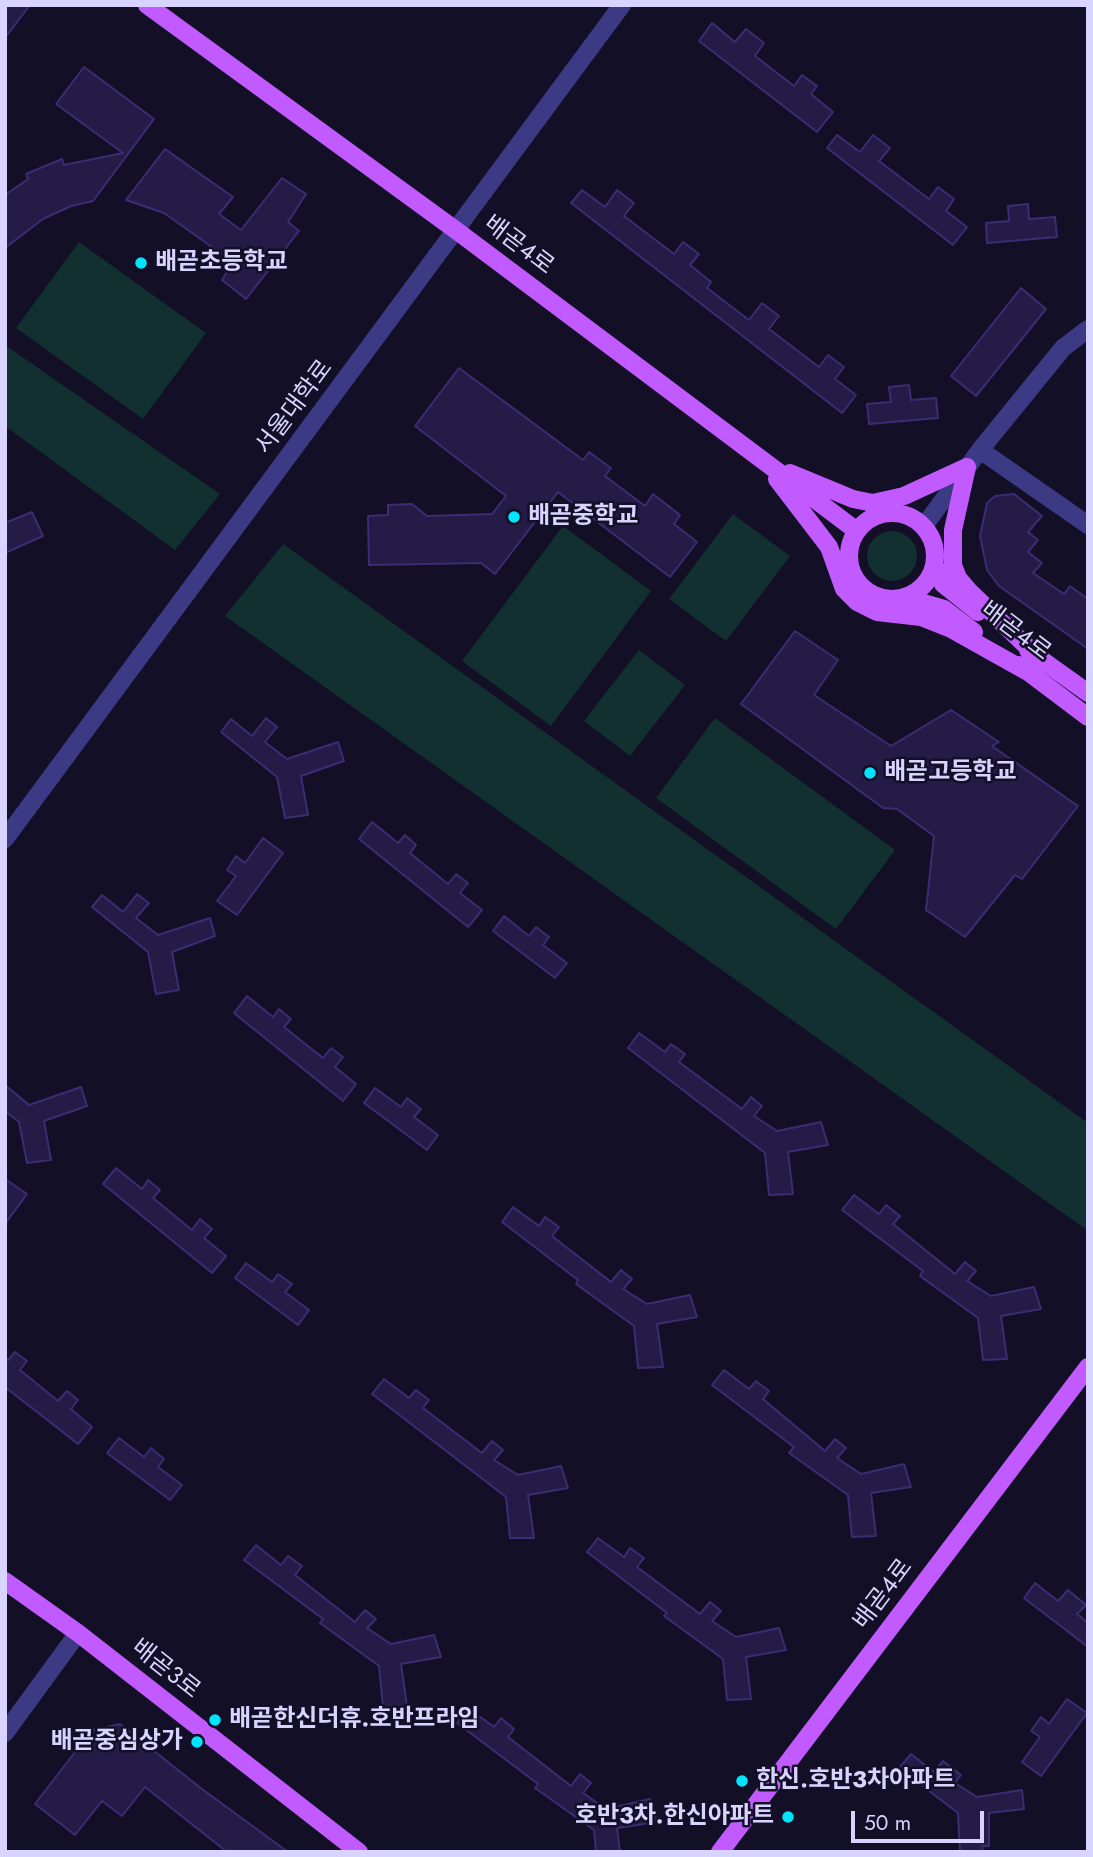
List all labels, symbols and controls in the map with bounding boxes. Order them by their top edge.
street label: 배곧4로 [477,210,559,282]
place label: 배곧초등학교 [155,249,287,277]
marker: 배곧초등학교 [133,255,149,271]
street label: 서울대학로 [250,355,340,461]
place label: 배곧중학교 [528,503,638,531]
marker: 배곧중학교 [506,509,522,525]
street label: 배곧4로 [974,596,1056,668]
place label: 배곧고등학교 [884,759,1016,787]
marker: 배곧고등학교 [862,765,878,781]
street label: 배곧4로 [848,1554,920,1636]
street label: 배곧3로 [125,1634,205,1706]
place label: 배곧한신더휴.호반프라임 [229,1706,480,1734]
marker: 배곧한신더휴.호반프라임 [207,1712,223,1728]
place label: 배곧중심상가 [51,1728,183,1756]
marker: 배곧중심상가 [189,1734,205,1750]
place label: 한신.호반3차아파트 [756,1767,955,1795]
marker: 한신.호반3차아파트 [734,1773,750,1789]
scale bar [855,1798,988,1842]
place label: 호반3차.한신아파트 [575,1803,774,1831]
text: 50 m [864,1808,911,1838]
marker: 호반3차.한신아파트 [780,1809,796,1825]

